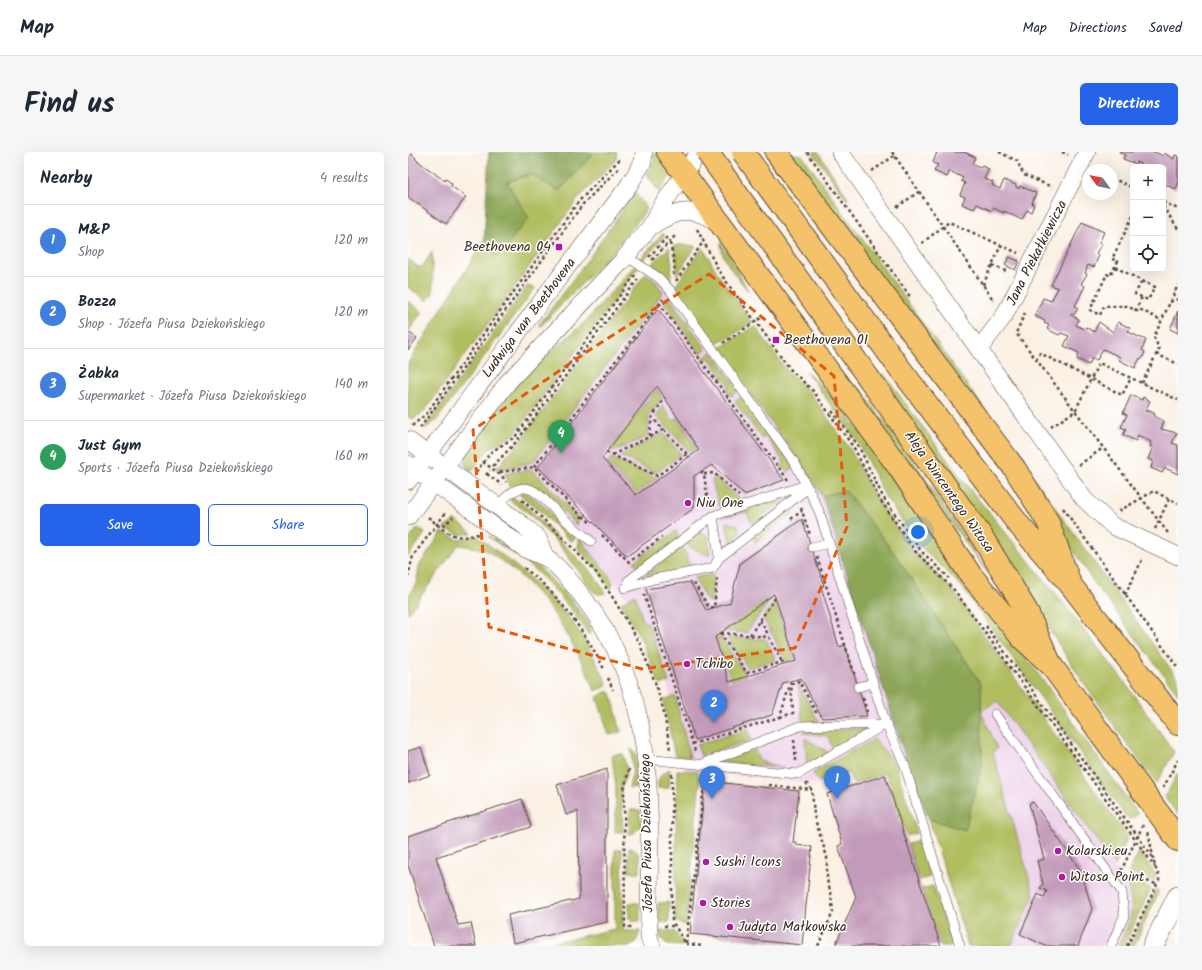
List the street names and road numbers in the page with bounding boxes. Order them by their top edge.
street label: Jana Piekałkiewicza [1001,196,1073,310]
street label: Ludwiga van Beethovena [476,253,582,383]
street label: Aleja Wincentego Witosa [899,426,999,558]
street label: Józefa Piusa Dziekońskiego [635,753,659,913]

